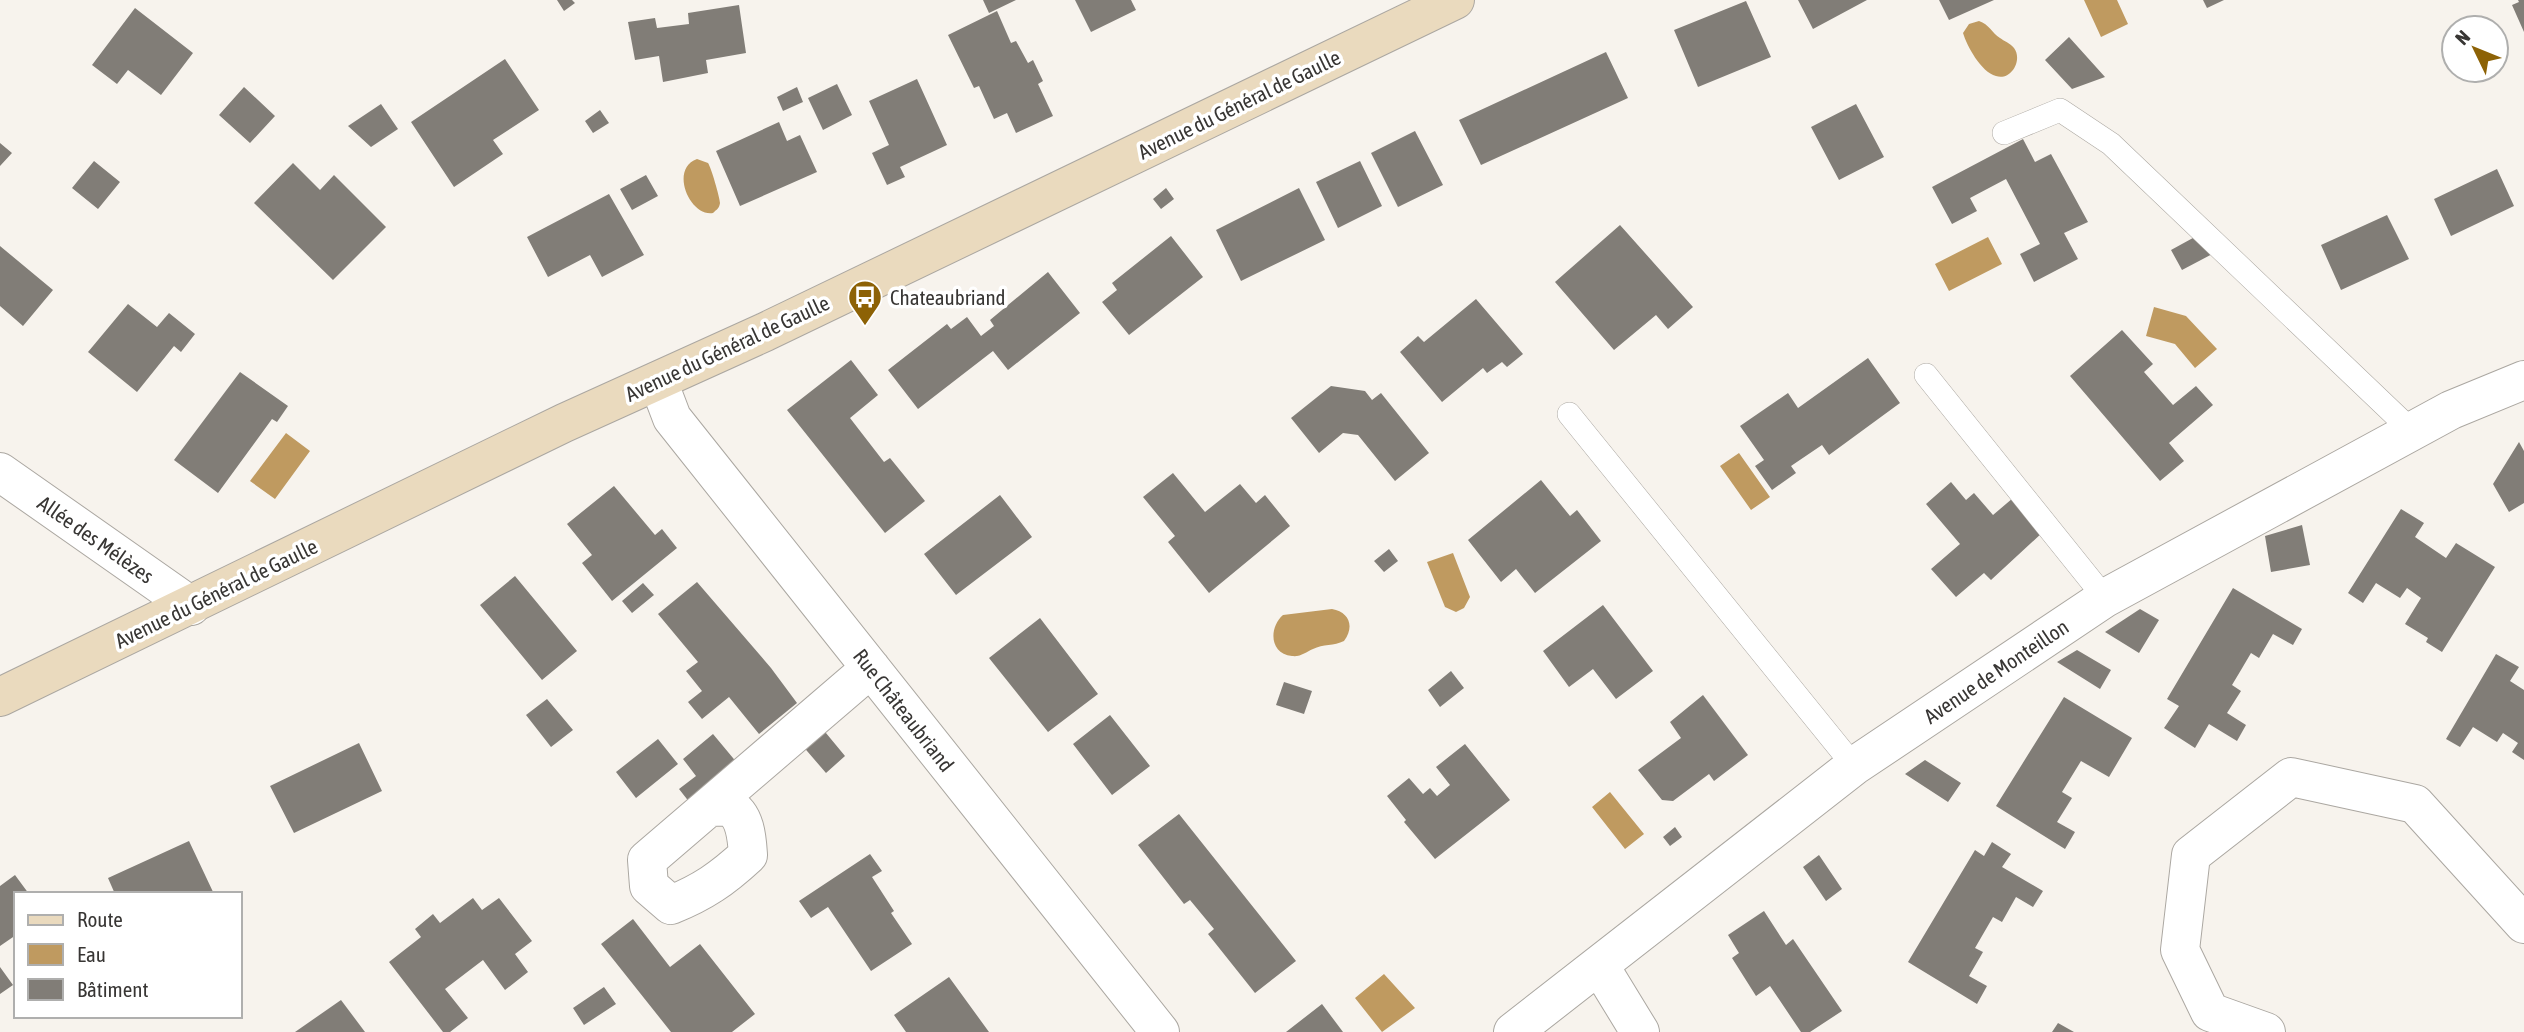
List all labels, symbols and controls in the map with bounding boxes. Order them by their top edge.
north arrow [2440,14,2510,84]
text: N [2451,26,2474,49]
street label: Avenue du Général de Gaulle [1134,45,1344,163]
bus stop icon: Chateaubriand [846,278,884,327]
place label: Chateaubriand [890,285,1006,309]
street label: Avenue du Général de Gaulle [621,290,833,406]
street label: Allée des Mélèzes [34,490,158,588]
street label: Avenue du Général de Gaulle [111,534,321,652]
street label: Avenue de Monteillon [1919,614,2073,728]
street label: Rue Châteaubriand [849,644,959,776]
legend [14,892,242,1018]
text: Route [77,907,123,931]
text: Eau [77,942,106,966]
text: Bâtiment [77,977,148,1001]

